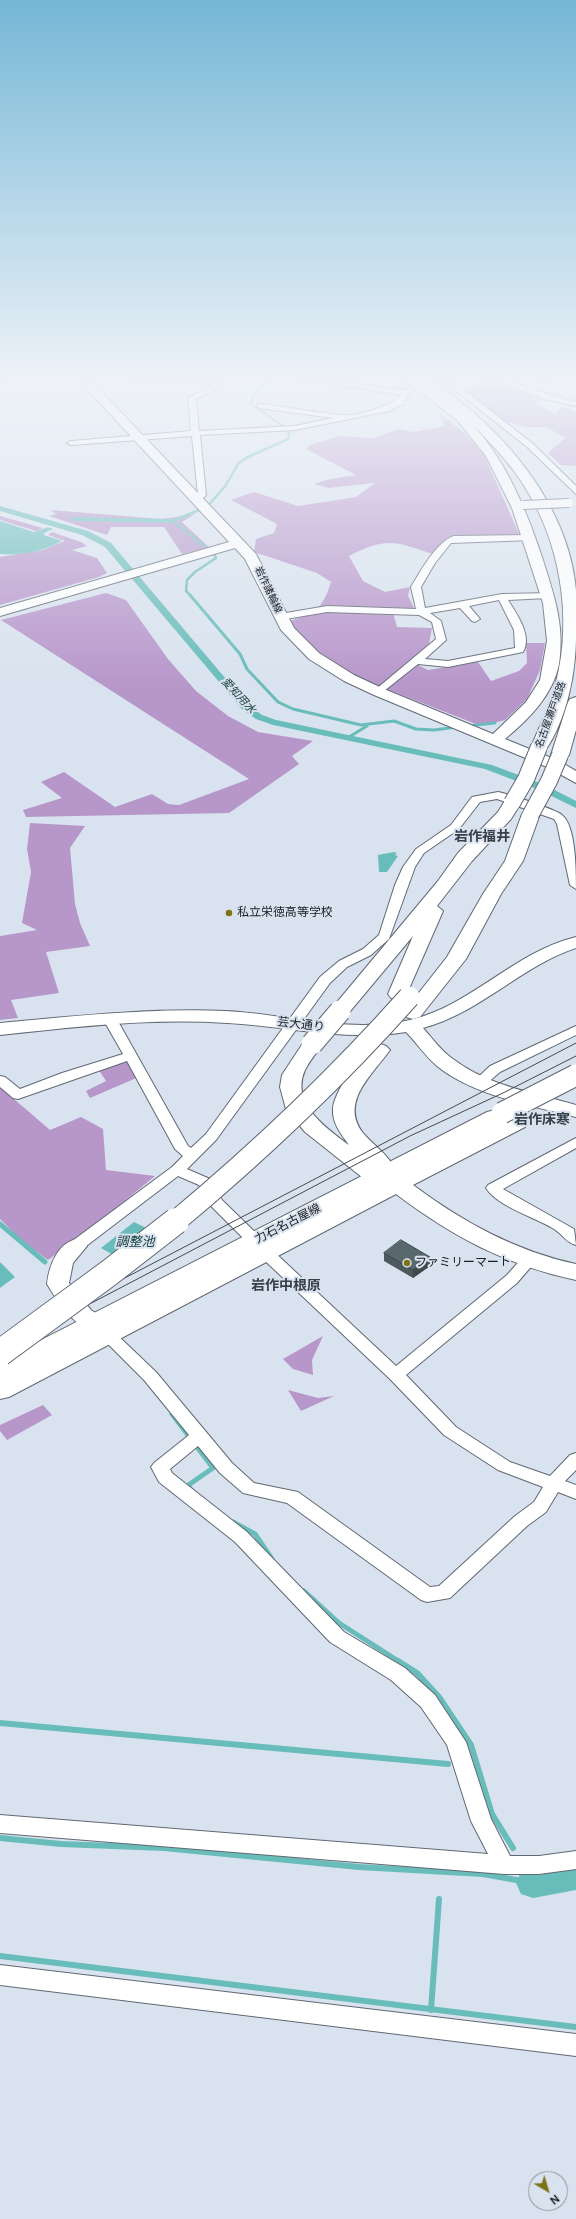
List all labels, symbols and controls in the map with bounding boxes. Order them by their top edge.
street label: 岩作諸輪線 [252,565,284,615]
water label: 愛知用水 [218,675,258,717]
street label: 名古屋瀬戸道路 [533,680,569,750]
district label: 岩作福井 [454,829,510,845]
place label: 私立栄徳高等学校 [237,906,333,920]
marker: 私立栄徳高等学校 [224,908,234,918]
street label: 芸大通り [276,1015,326,1035]
district label: 岩作床寒 [514,1112,570,1128]
street label: 力石名古屋線 [253,1201,323,1247]
water label: 調整池 [116,1235,154,1251]
place label: ファミリーマート [415,1256,511,1270]
marker: ファミリーマート [402,1258,412,1268]
district label: 岩作中根原 [251,1278,321,1294]
north arrow [528,2171,568,2211]
text: N [547,2192,562,2208]

